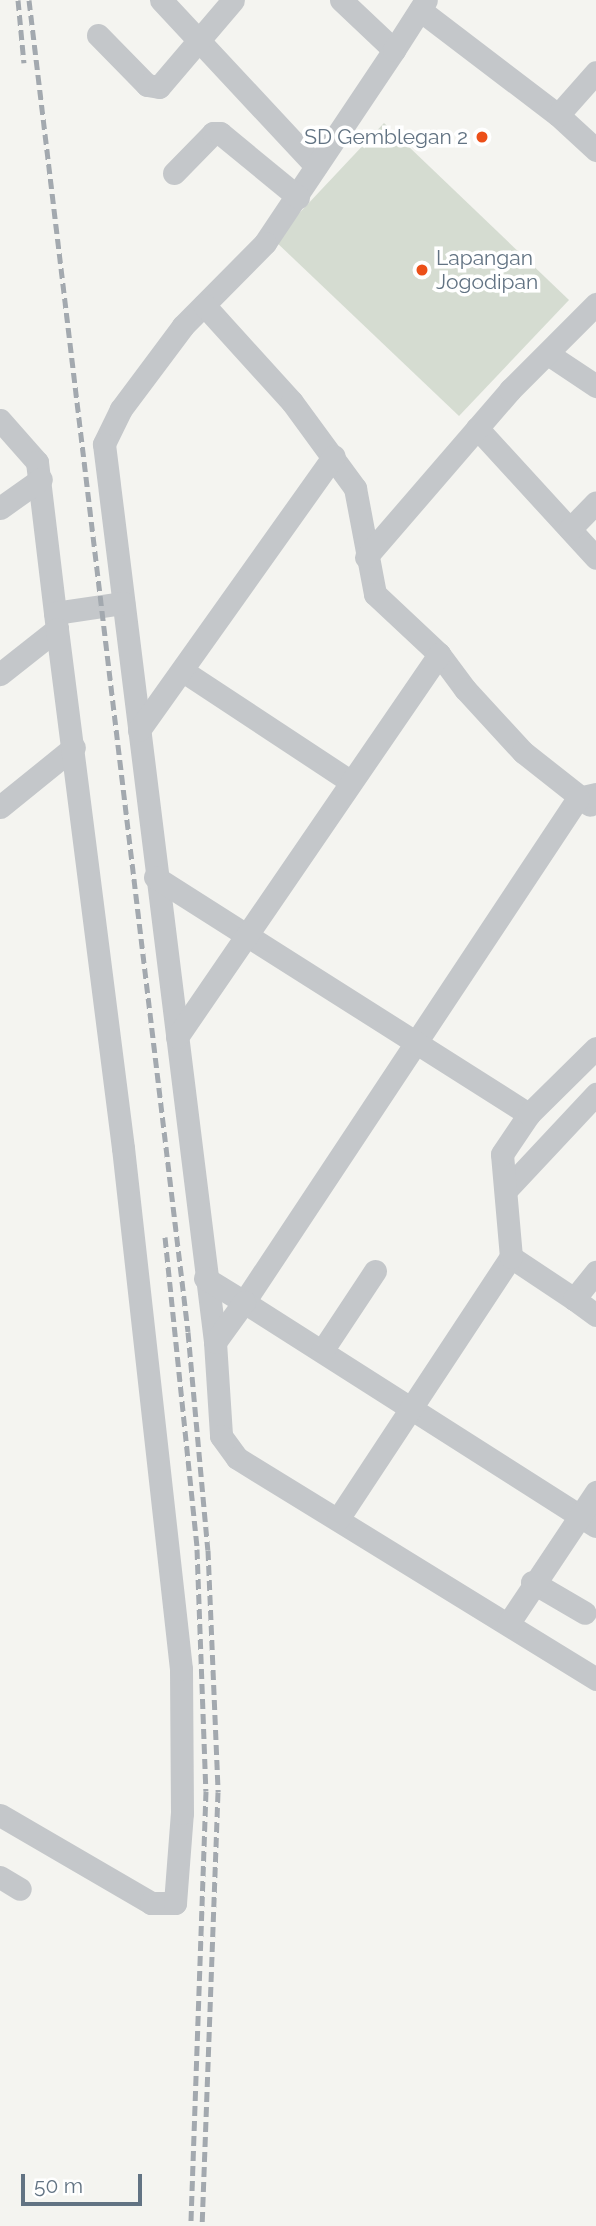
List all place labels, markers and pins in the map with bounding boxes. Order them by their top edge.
place label: SD Gemblegan 2 [304,124,468,150]
marker: SD Gemblegan 2 [474,129,490,145]
place label: Lapangan Jogodipan [436,245,538,295]
marker: Lapangan Jogodipan [414,262,430,278]

